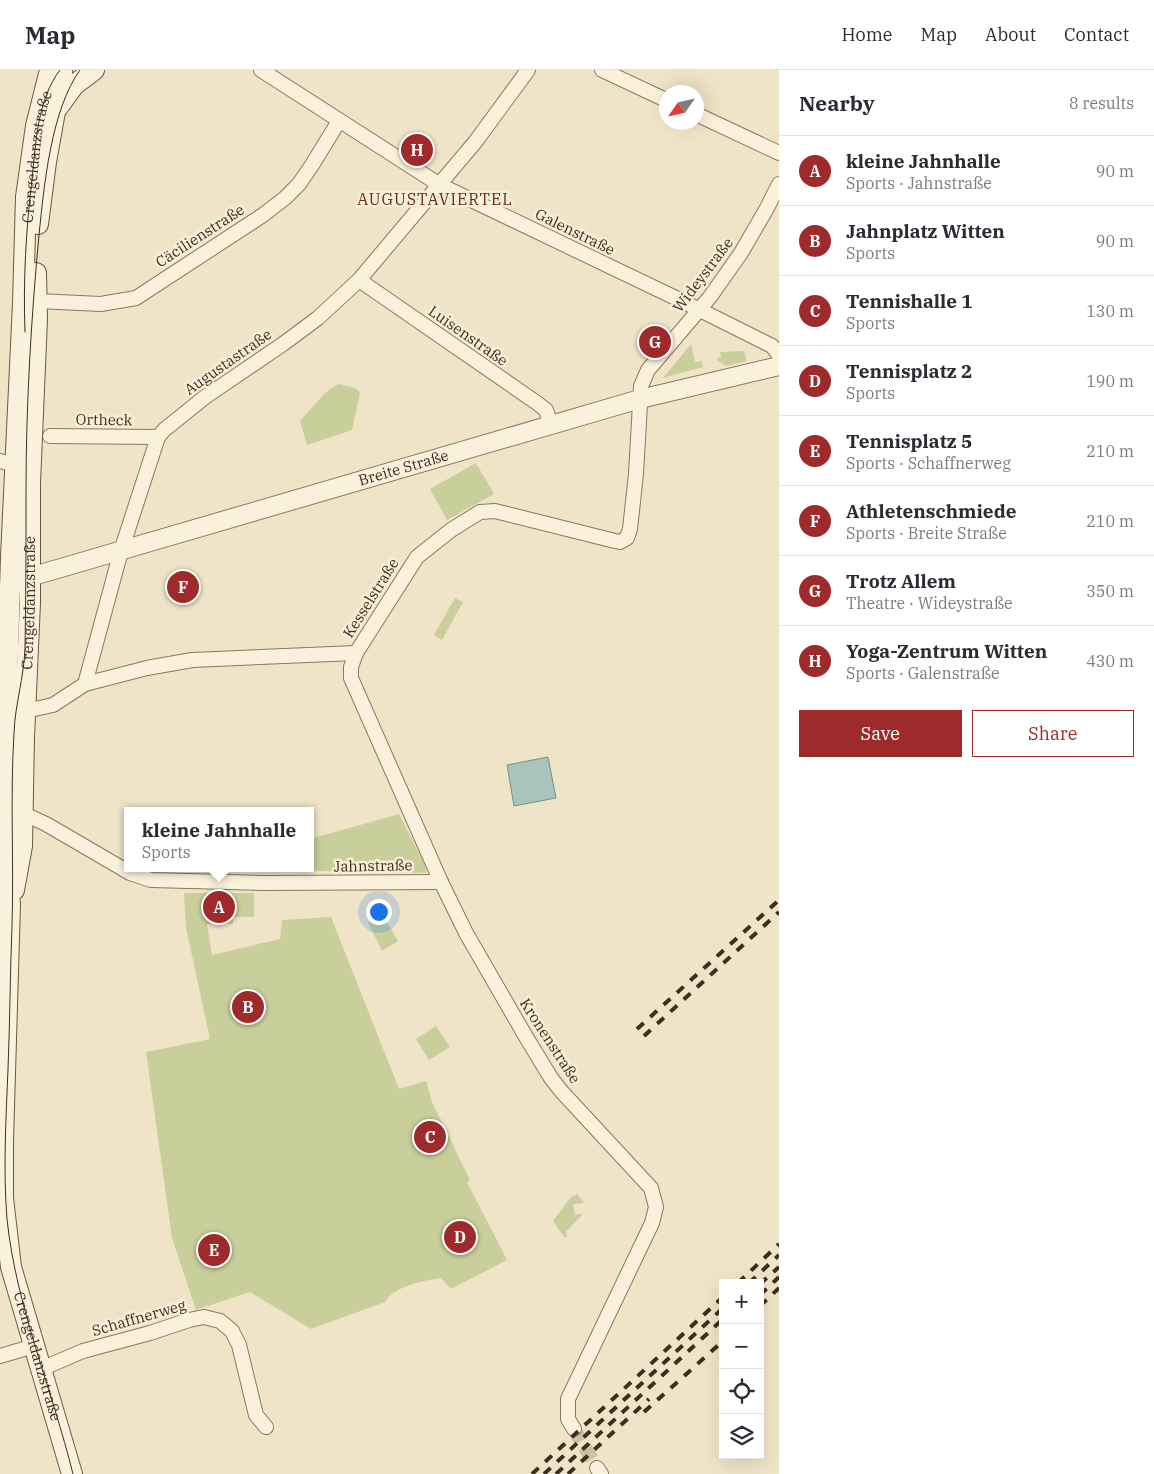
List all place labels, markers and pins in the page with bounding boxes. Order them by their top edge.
pin: H [401,131,433,169]
pin: G [639,323,671,361]
pin: F [167,568,199,606]
pin: A [203,888,235,926]
pin: B [232,988,264,1026]
pin: C [414,1118,446,1156]
pin: D [444,1218,476,1256]
pin: E [198,1231,230,1269]

